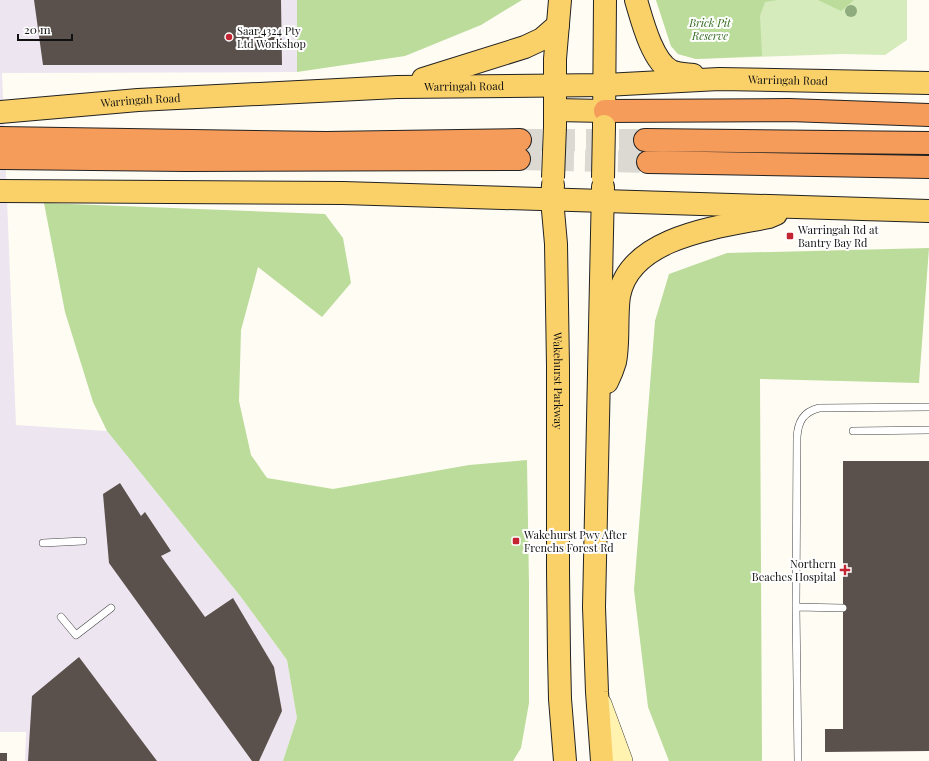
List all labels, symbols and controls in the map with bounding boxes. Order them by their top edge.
park label: Brick Pit Reserve [688,15,732,43]
scale bar [18,16,72,42]
text: 20 m [24,21,51,37]
place label: Saar 4324 Pty Ltd Workshop [237,23,306,51]
marker: Saar 4324 Pty Ltd Workshop [224,32,234,42]
street label: Warringah Road [747,72,829,88]
street label: Warringah Road [423,78,505,94]
street label: Warringah Road [99,90,181,110]
place label: Warringah Rd at Bantry Bay Rd [797,222,878,250]
marker: Warringah Rd at Bantry Bay Rd [785,231,795,241]
street label: Wakehurst Parkway [550,331,566,430]
place label: Wakehurst Pwy After Frenchs Forest Rd [523,527,627,555]
marker: Wakehurst Pwy After Frenchs Forest Rd [511,536,521,546]
place label: Northern Beaches Hospital [752,556,836,584]
marker: Northern Beaches Hospital [839,564,851,576]

